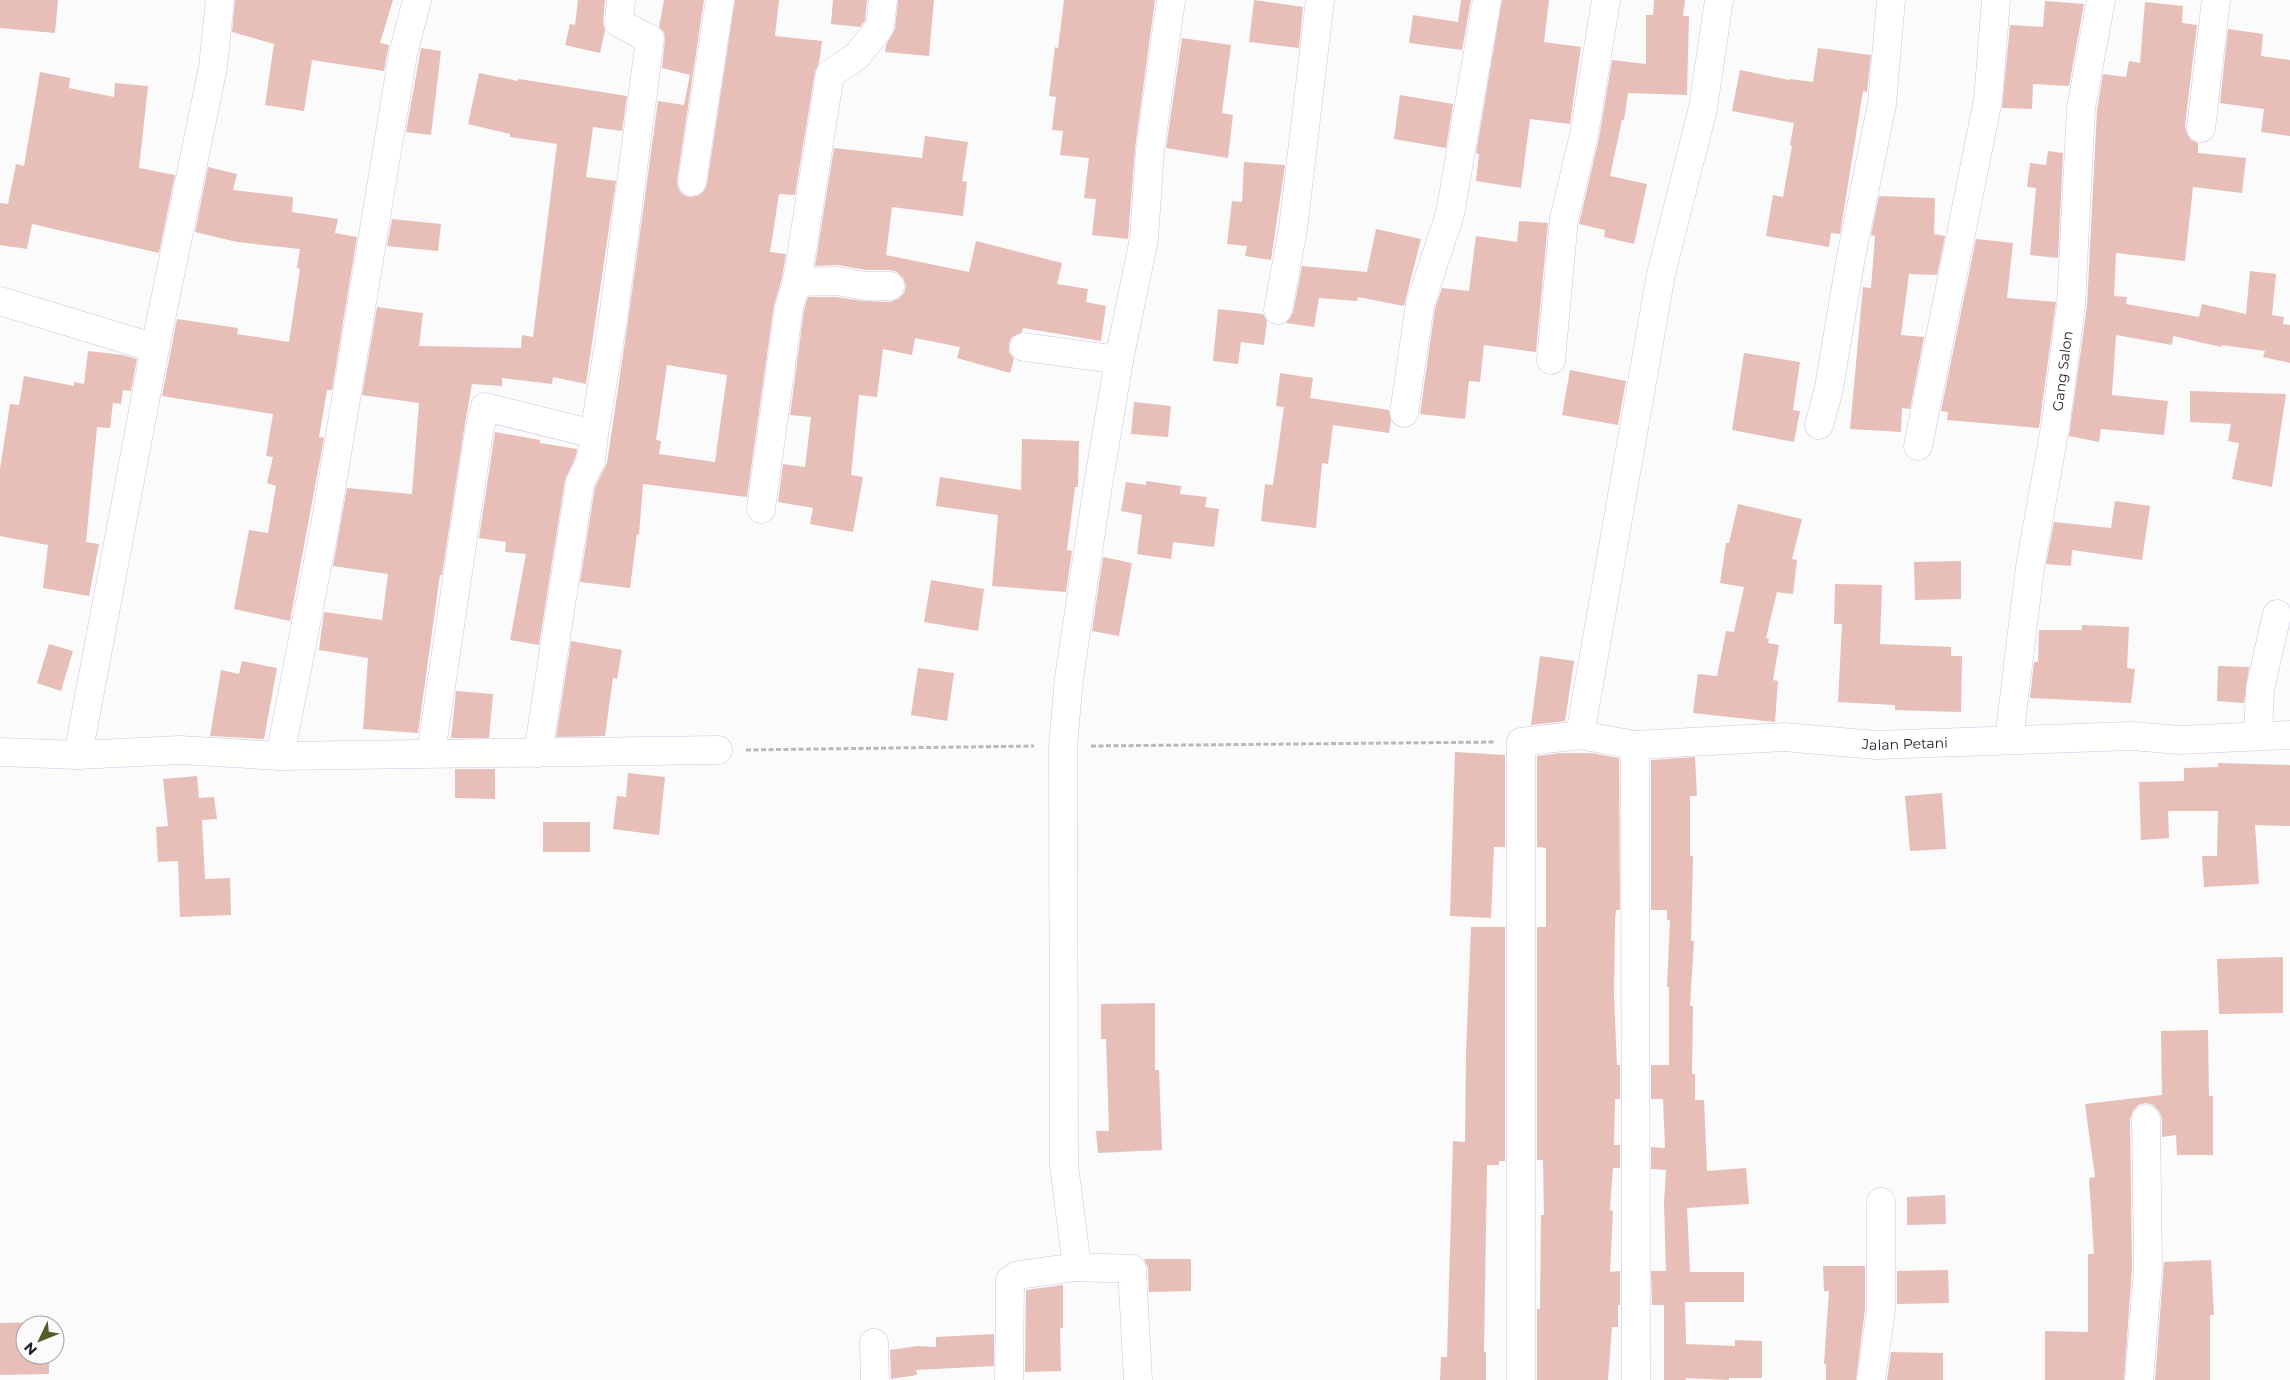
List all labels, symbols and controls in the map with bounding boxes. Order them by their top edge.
street label: Gang Salon [2048,330,2077,412]
street label: Jalan Petani [1861,733,1948,754]
north arrow [15,1315,65,1365]
text: N [20,1339,41,1359]

